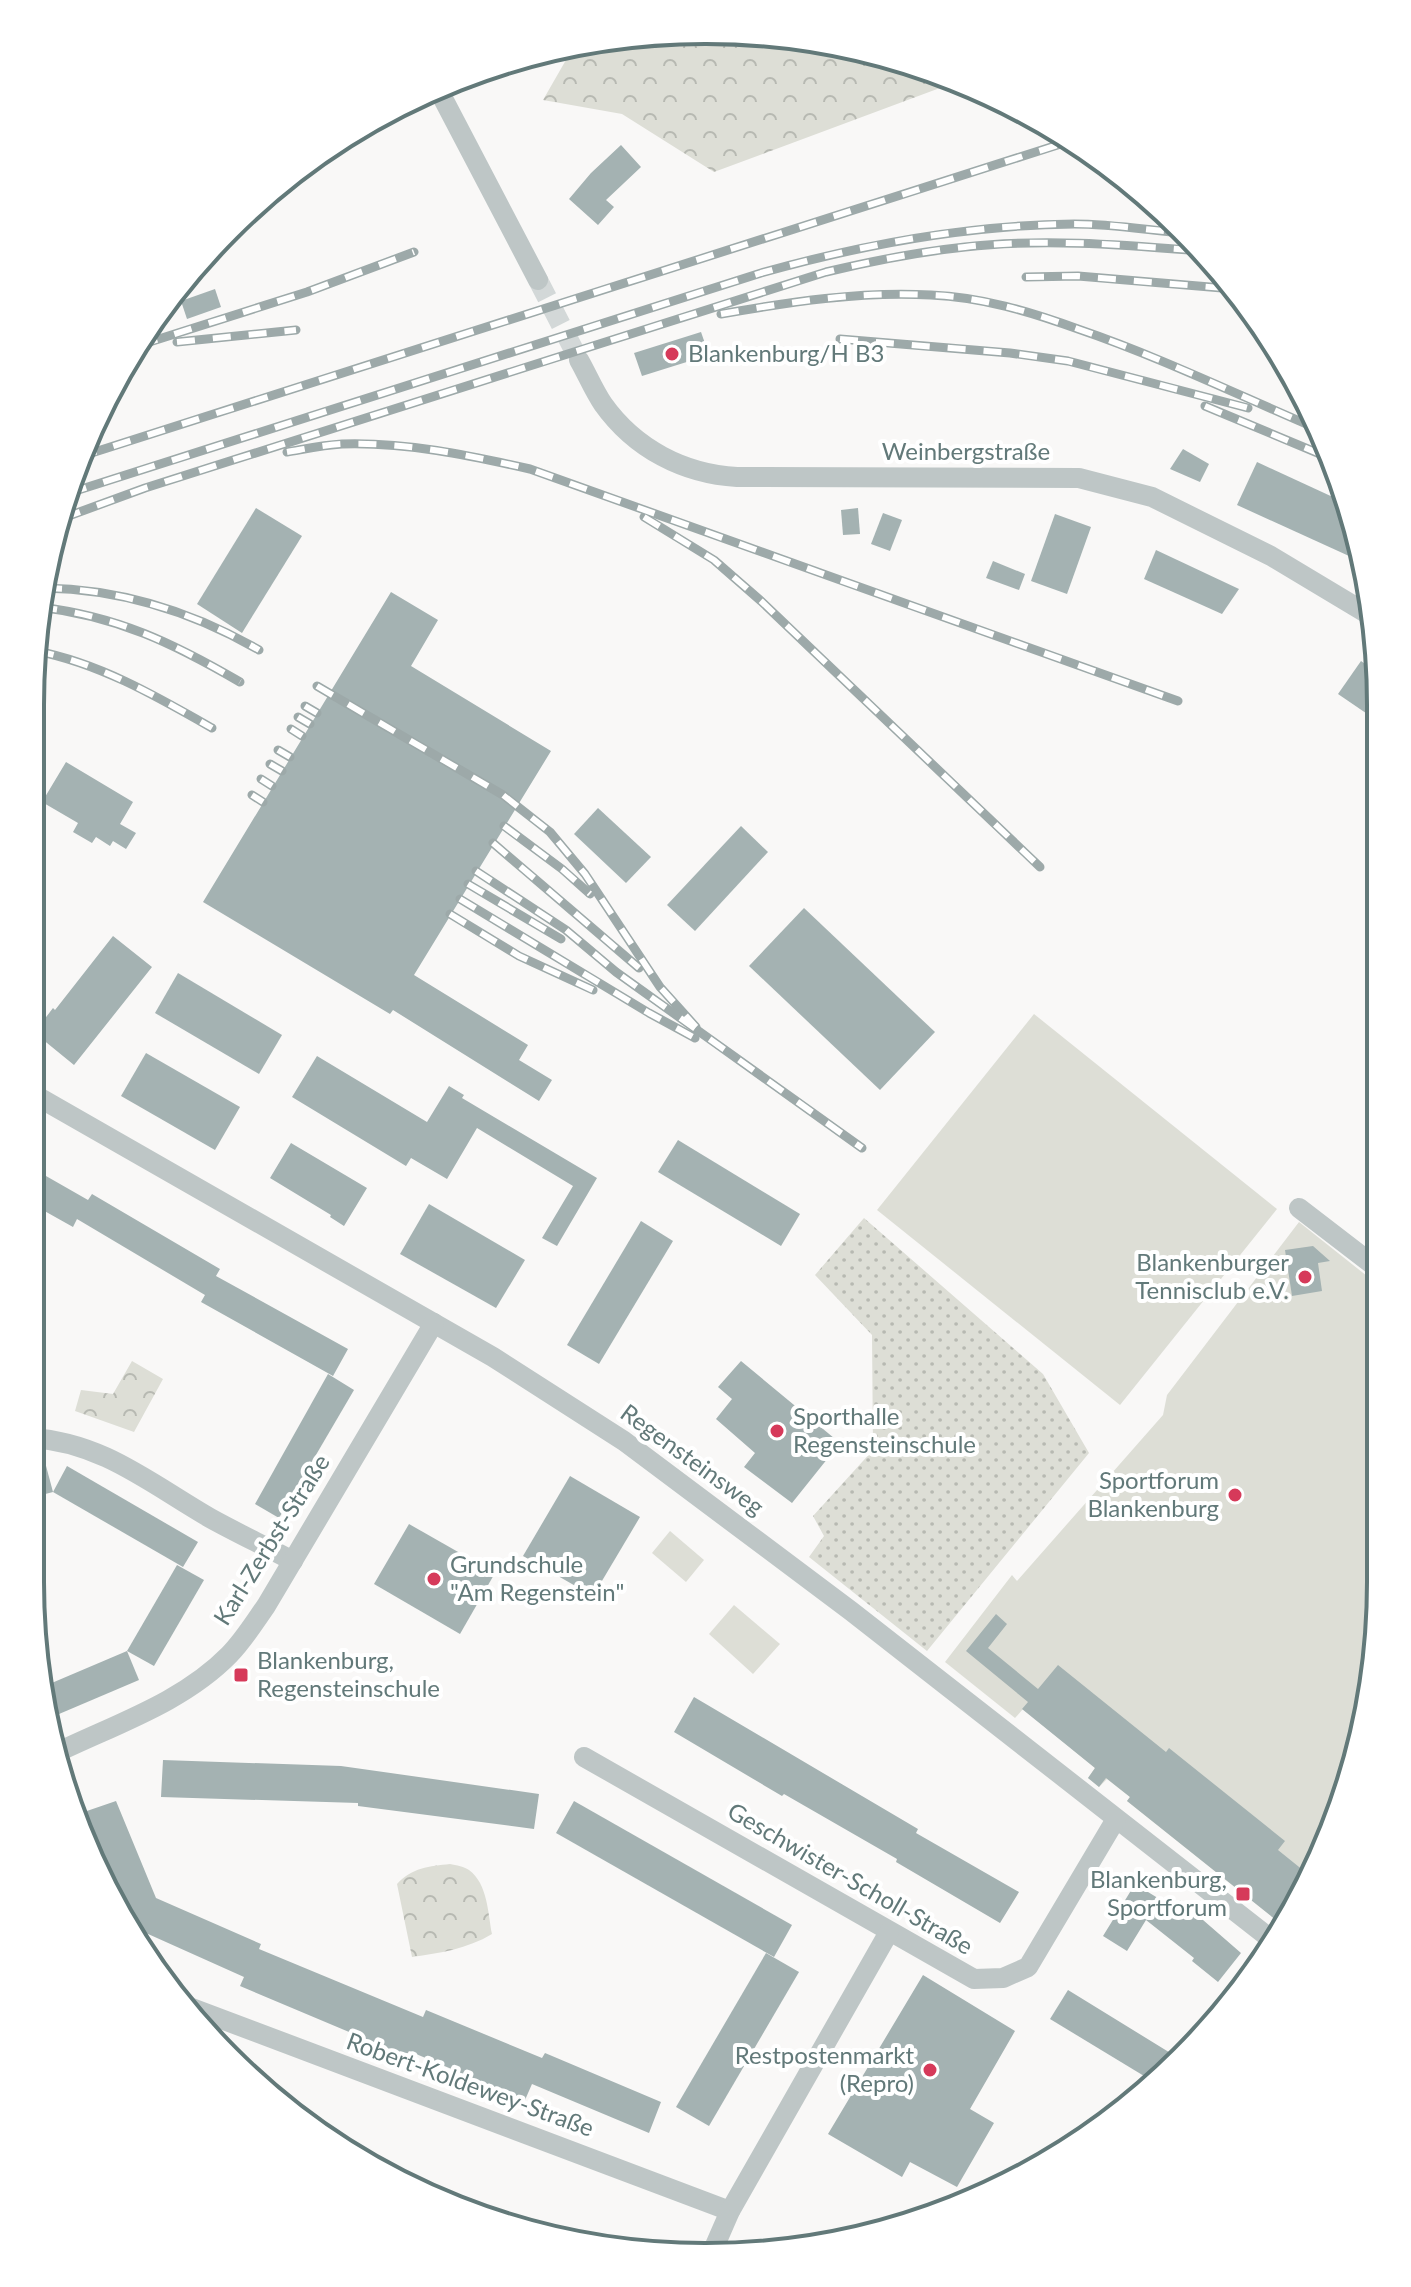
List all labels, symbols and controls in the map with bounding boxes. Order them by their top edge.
place label: Blankenburg/H B3 [688,338,884,367]
marker: Blankenburg/H B3 [663,345,681,363]
street label: Weinbergstraße [882,436,1050,465]
place label: Blankenburger Tennisclub e.V. [1135,1247,1289,1304]
marker: Blankenburger Tennisclub e.V. [1296,1268,1314,1286]
street label: Regensteinsweg [615,1397,770,1521]
place label: Sporthalle Regensteinschule [793,1401,976,1458]
marker: Sporthalle Regensteinschule [768,1422,786,1440]
street label: Karl-Zerbst-Straße [207,1449,335,1630]
place label: Sportforum Blankenburg [1087,1465,1219,1522]
marker: Sportforum Blankenburg [1226,1486,1244,1504]
place label: Grundschule "Am Regenstein" [450,1549,624,1606]
marker: Grundschule "Am Regenstein" [425,1570,443,1588]
place label: Blankenburg, Regensteinschule [257,1645,440,1702]
marker: Blankenburg, Regensteinschule [232,1666,250,1684]
street label: Geschwister-Scholl-Straße [723,1796,979,1960]
place label: Blankenburg, Sportforum [1090,1864,1227,1921]
marker: Blankenburg, Sportforum [1234,1885,1252,1903]
street label: Robert-Koldewey-Straße [343,2025,598,2142]
place label: Restpostenmarkt (Repro) [735,2040,914,2097]
marker: Restpostenmarkt (Repro) [921,2061,939,2079]

